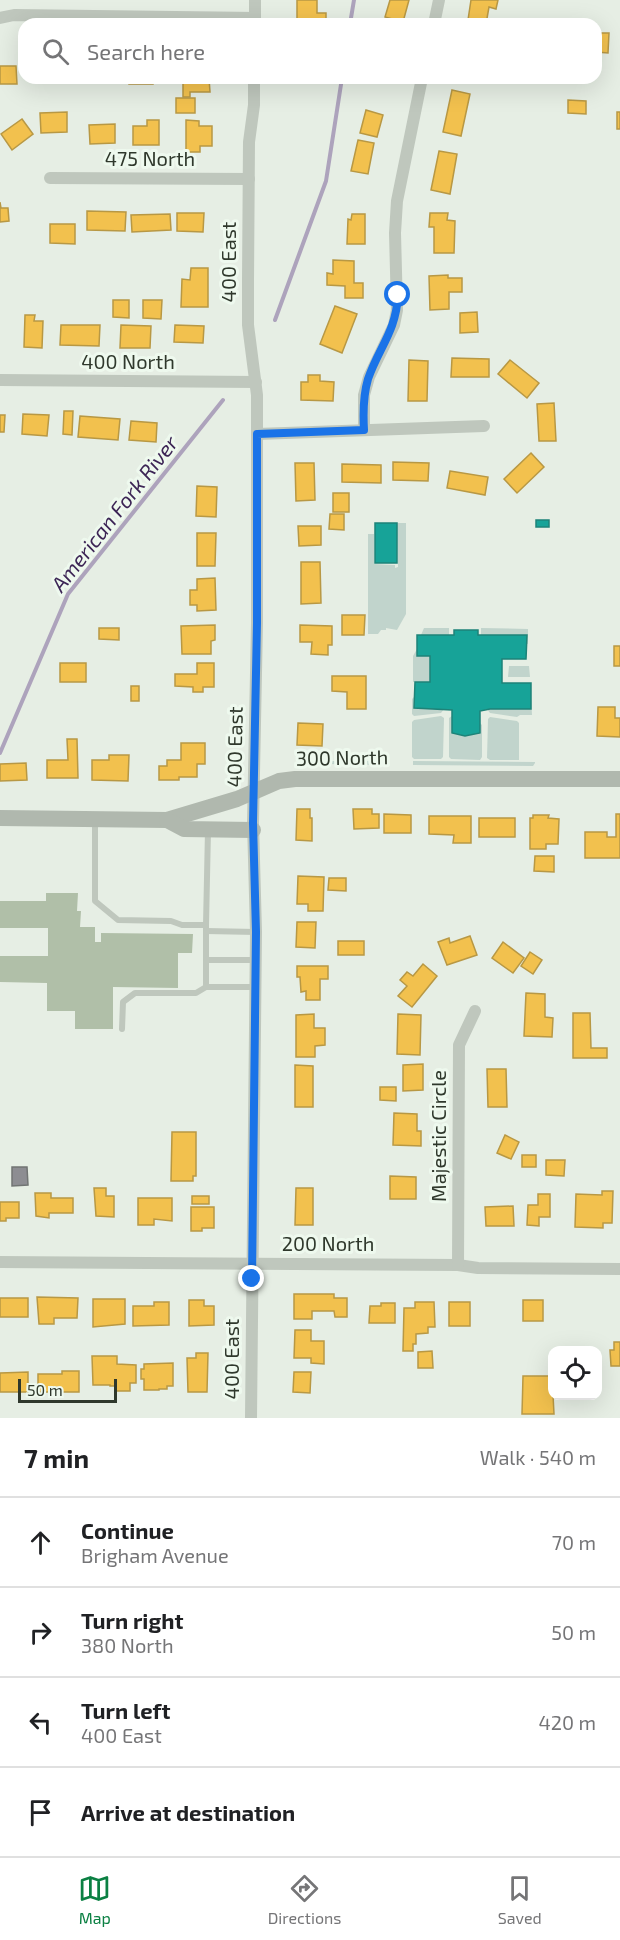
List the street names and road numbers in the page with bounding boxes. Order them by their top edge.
street label: 475 North [105,146,195,170]
street label: 400 East [216,221,240,302]
street label: 400 North [81,349,175,373]
street label: 400 East [221,706,247,788]
street label: 300 North [296,744,388,770]
street label: Majestic Circle [426,1070,450,1202]
street label: 200 North [282,1231,374,1255]
street label: 400 East [219,1318,243,1399]

